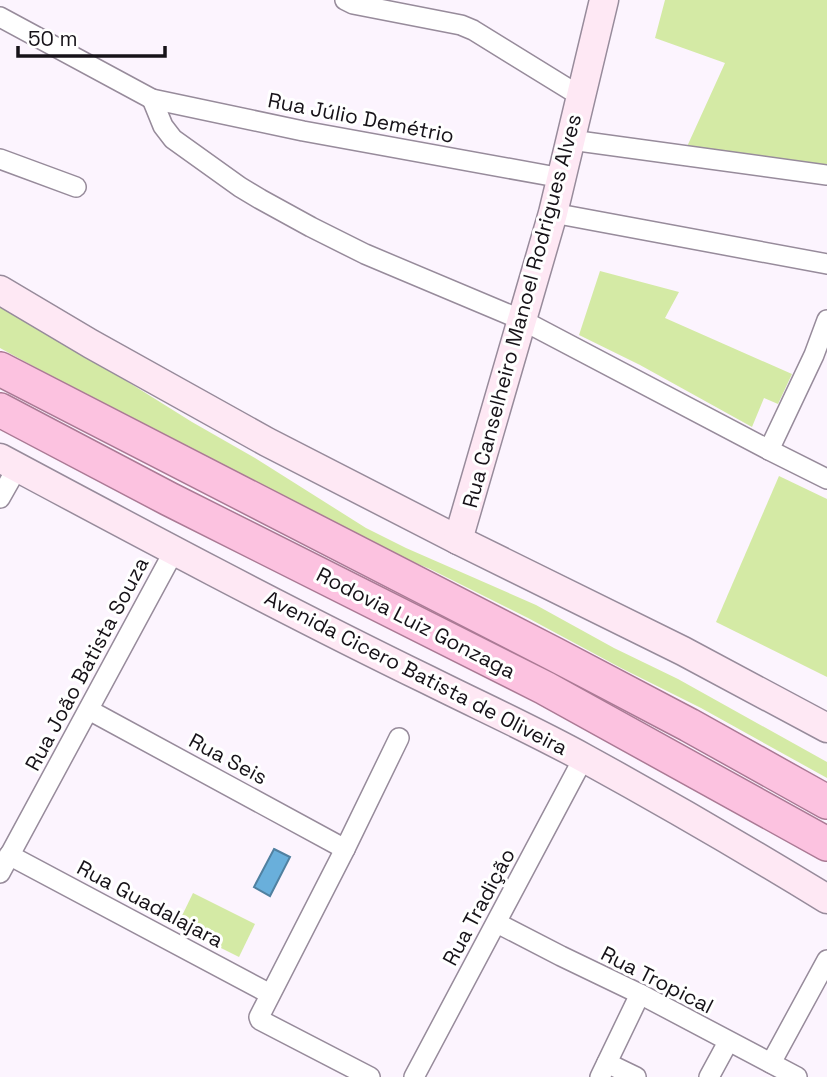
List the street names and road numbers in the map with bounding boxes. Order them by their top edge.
street label: Rua Júlio Demétrio [266,86,457,149]
street label: Rua Canselheiro Manoel Rodrigues Alves [456,111,587,511]
street label: Rua João Batista Souza [19,552,154,775]
street label: Rodovia Luiz Gonzaga [312,561,520,684]
street label: Avenida Cicero Batista de Oliveira [260,584,572,761]
street label: Rua Seis [184,727,272,790]
street label: Rua Tradição [436,843,521,970]
street label: Rua Guadalajara [72,854,228,953]
street label: Rua Tropical [596,940,718,1019]

